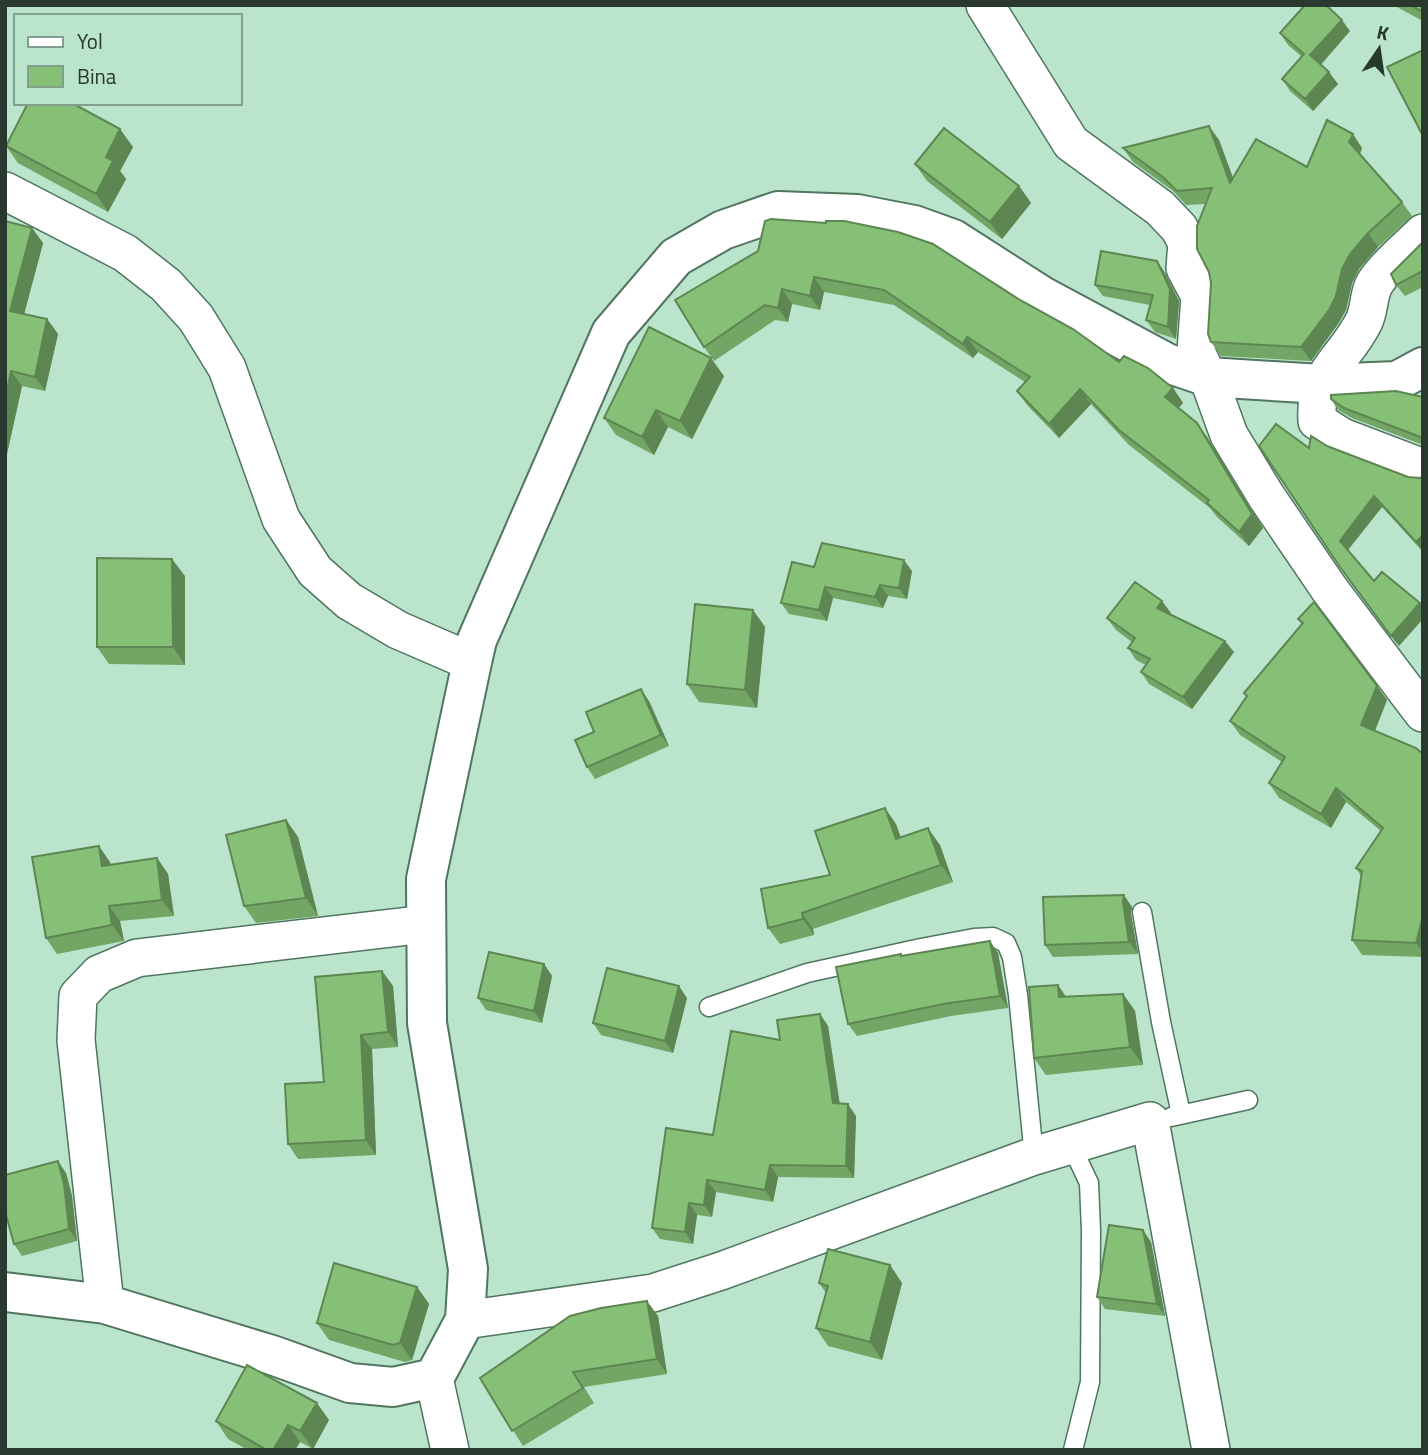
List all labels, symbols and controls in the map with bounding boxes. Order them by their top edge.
legend [14,14,242,105]
north arrow [1344,14,1414,84]
text: K [1374,17,1392,47]
text: Yol [77,25,103,57]
text: Bina [77,60,117,92]

